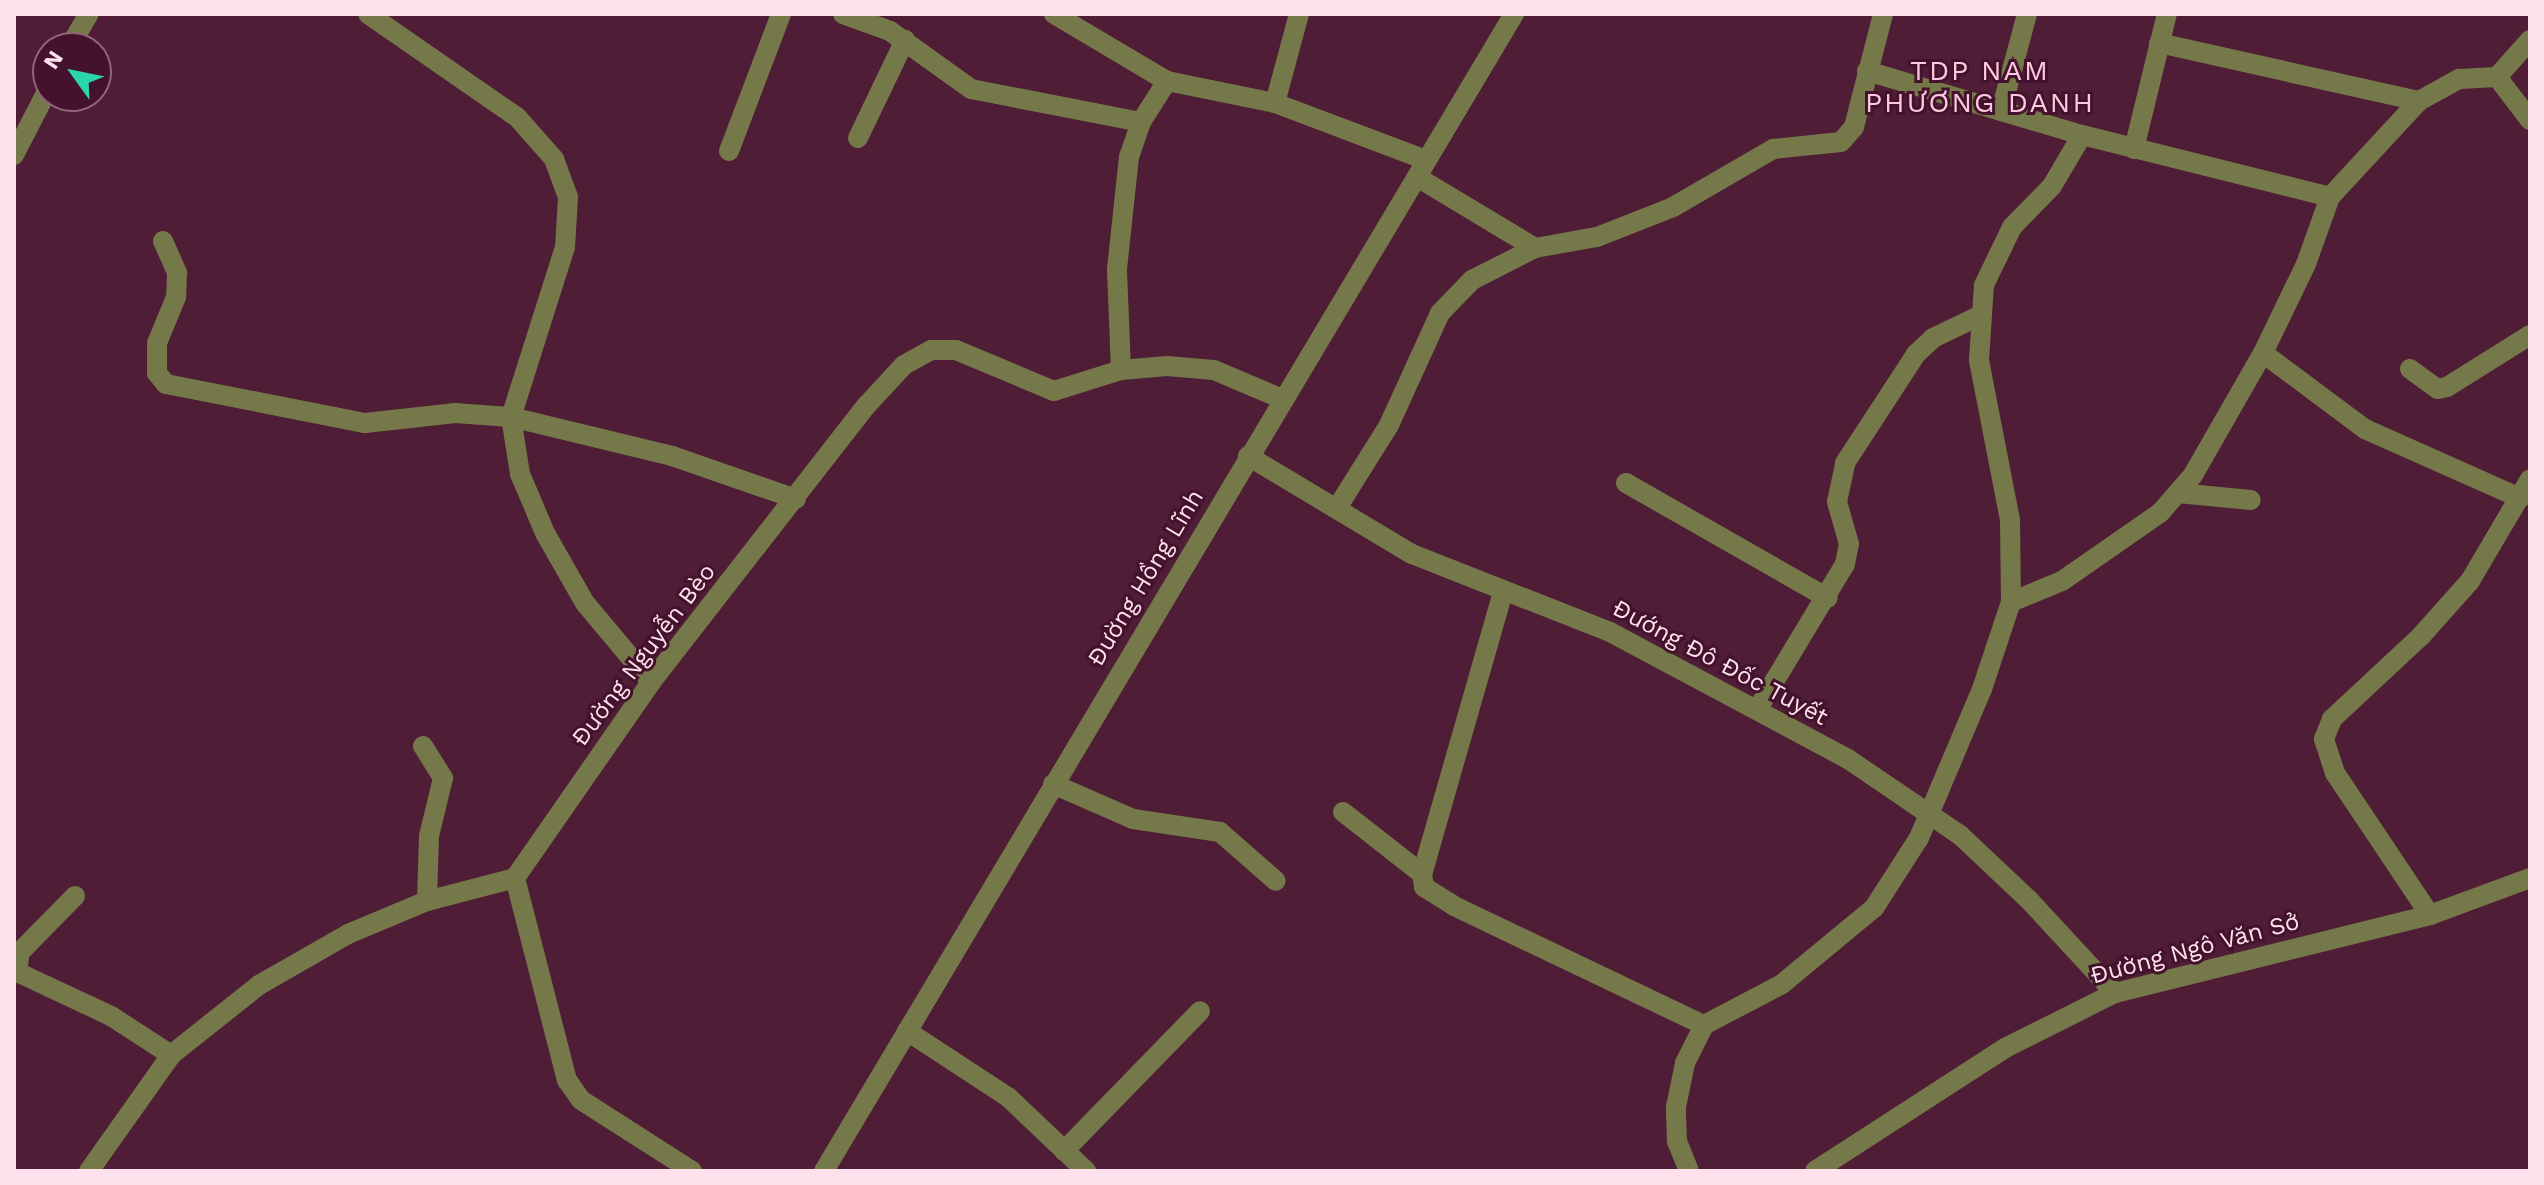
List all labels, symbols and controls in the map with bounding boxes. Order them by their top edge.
north arrow [32,32,112,112]
text: N [38,46,68,73]
district label: TDP NAM PHƯƠNG DANH [1865,54,2095,120]
street label: Đường Hồng Lĩnh [1082,485,1210,671]
street label: Đường Nguyễn Bèo [566,558,722,752]
street label: Đướng Đô Đốc Tuyết [1607,594,1833,732]
street label: Đường Ngô Văn Sở [2087,907,2303,991]

